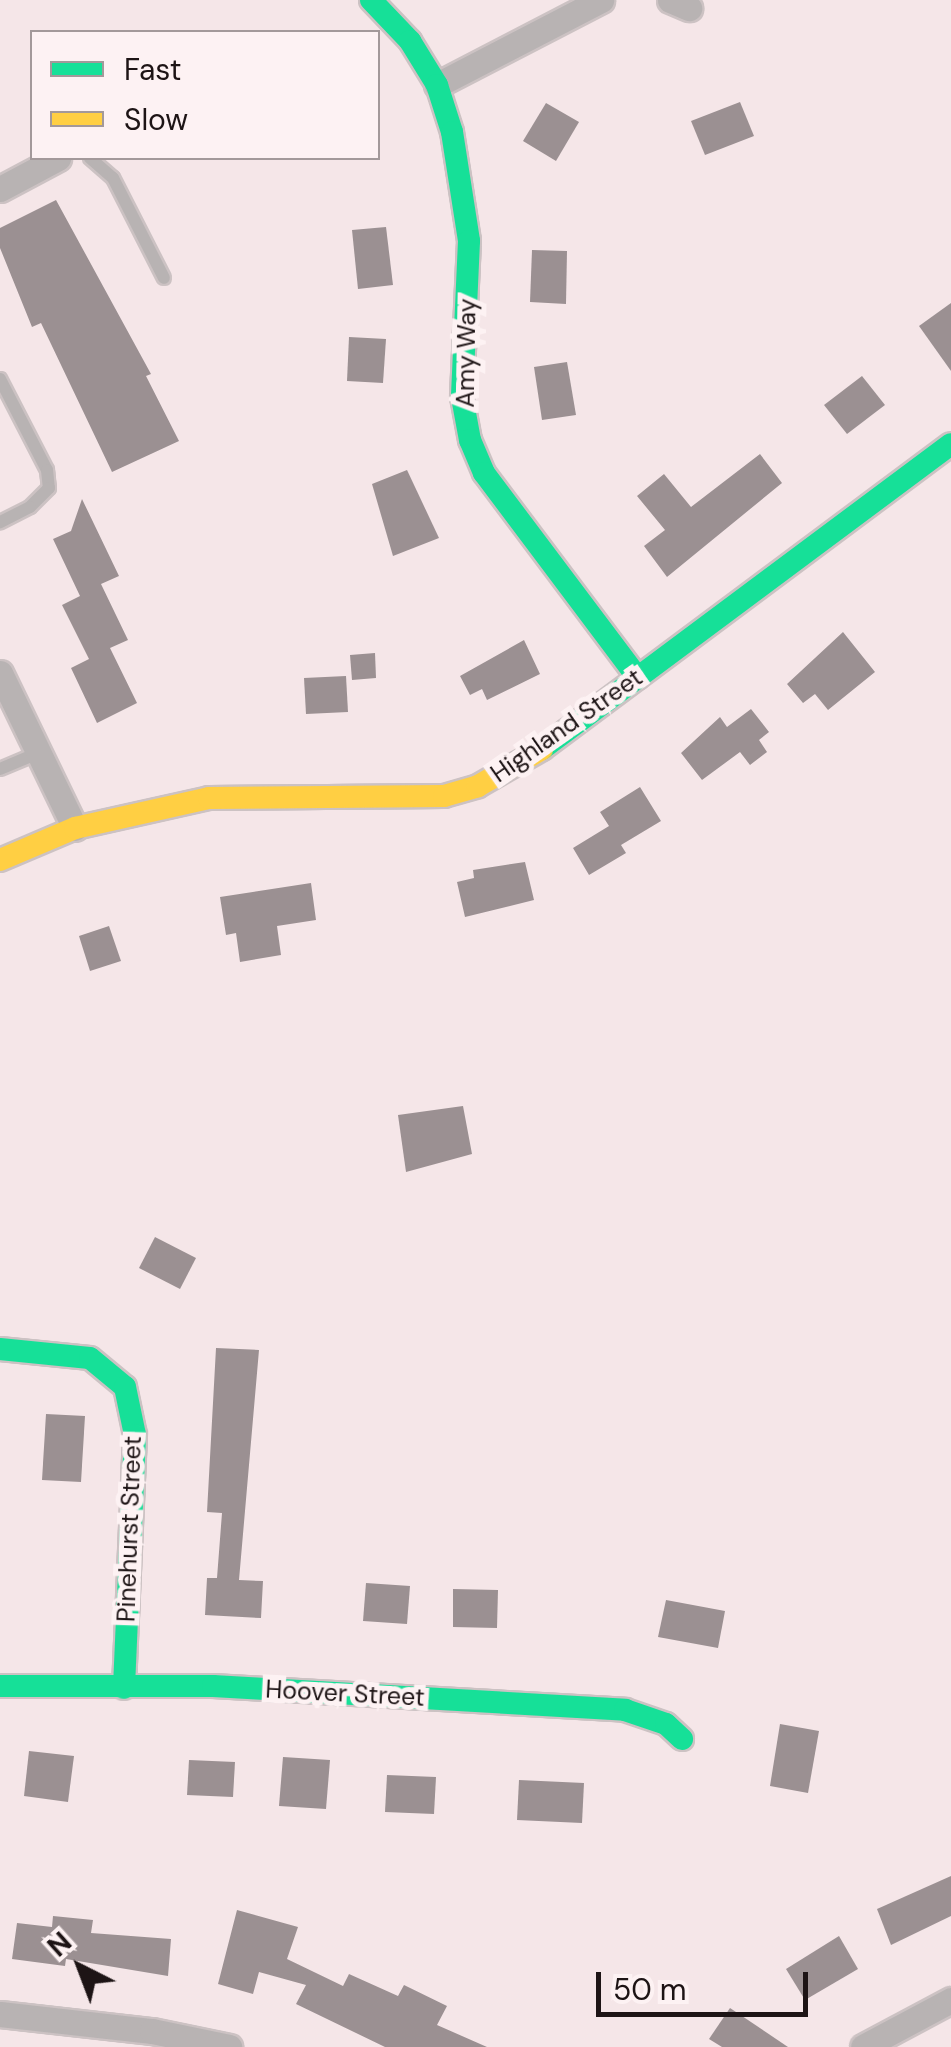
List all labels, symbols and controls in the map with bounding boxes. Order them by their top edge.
legend [30,30,380,160]
text: Fast [124,50,182,89]
text: Slow [124,100,188,139]
street label: Amy Way [451,298,483,408]
street label: Highland Street [485,663,649,789]
street label: Pinehurst Street [112,1435,148,1623]
street label: Hoover Street [265,1675,425,1713]
north arrow [30,1917,130,2017]
text: N [40,1924,80,1965]
scale bar [601,1952,814,2014]
text: 50 m [613,1970,687,2009]

